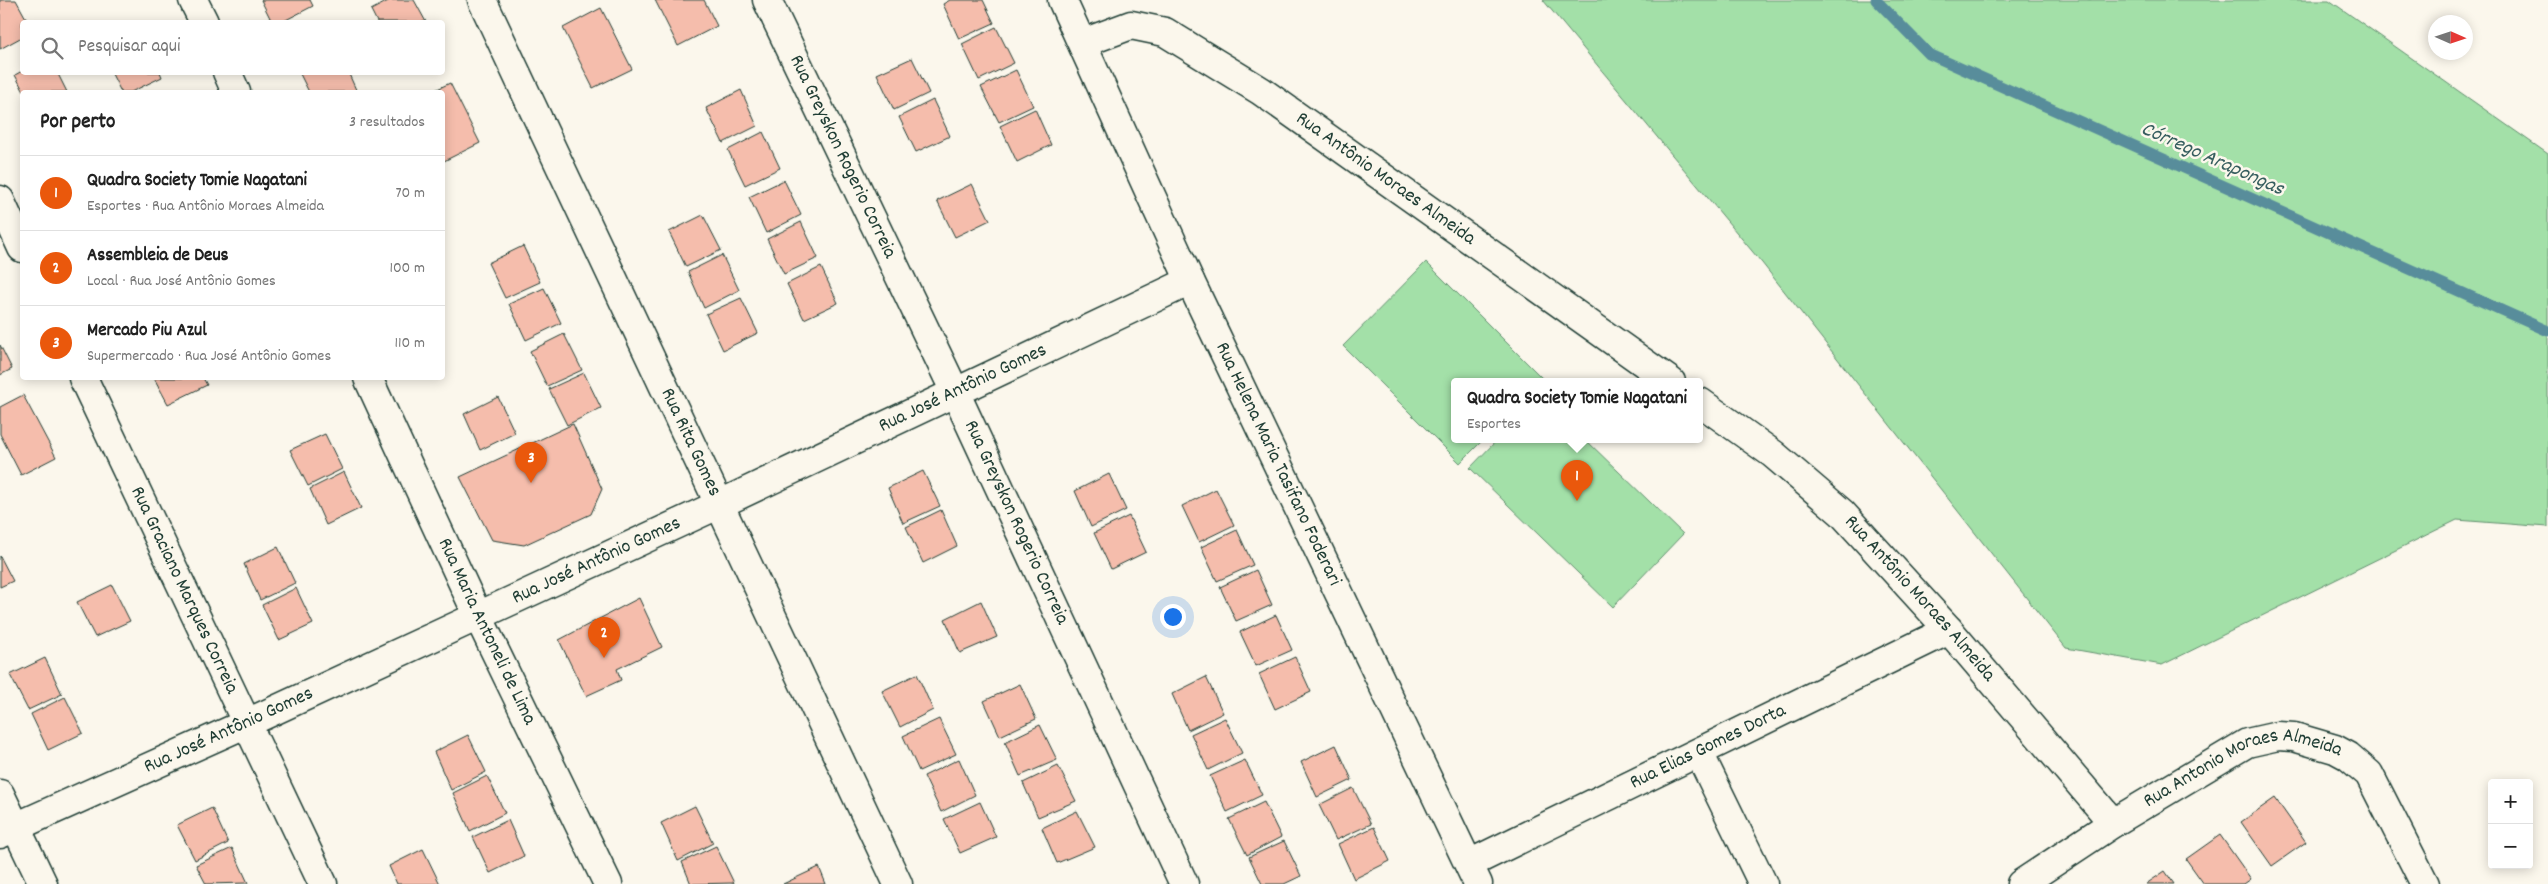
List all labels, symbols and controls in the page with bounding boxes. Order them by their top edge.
north arrow [2428,15,2473,60]
search box [20,20,445,75]
icon: search [38,34,66,62]
text: Pesquisar aqui [78,34,180,61]
street label: Rua Greyskon Rogerio Correia [782,51,903,264]
street label: Rua Antônio Moraes Almeida [1289,105,1482,253]
text: Por perto [40,108,115,138]
text: 3 resultados [349,111,425,134]
water label: Córrego Arapongas [2136,115,2289,205]
text: Quadra Society Tomie Nagatani [87,168,307,195]
text: 1 [54,182,58,205]
text: 70 m [395,182,425,205]
text: Esportes · Rua Antônio Moraes Almeida [87,195,324,218]
text: Assembleia de Deus [87,243,229,270]
text: 2 [53,257,60,280]
text: 100 m [389,257,425,280]
text: Local · Rua José Antônio Gomes [87,270,276,293]
text: Mercado Piu Azul [87,318,207,345]
text: 3 [52,332,60,355]
text: 110 m [395,332,425,355]
street label: Rua José Antônio Gomes [874,337,1052,441]
street label: Rua Helena Maria Tasifano Foderari [1207,338,1348,591]
text: Supermercado · Rua José Antônio Gomes [87,345,331,368]
popup [1451,378,1703,443]
street label: Rua Rita Gomes [653,383,728,501]
text: Quadra Society Tomie Nagatani [1467,386,1687,413]
text: Esportes [1467,413,1521,436]
street label: Rua Greyskon Rogerio Correia [956,416,1076,630]
pin: 3 [515,442,547,483]
pin: 1 [1561,460,1593,501]
street label: Rua Graciano Marques Correia [123,482,245,699]
street label: Rua Antônio Moraes Almeida [1837,509,2002,689]
street label: Rua José Antônio Gomes [508,510,686,612]
street label: Rua Maria Antoneli de Lima [430,534,543,730]
your location [1160,604,1186,630]
pin: 2 [588,617,620,658]
street label: Rua José Antônio Gomes [140,680,318,781]
street label: Rua Elias Gomes Dorta [1625,697,1791,797]
street label: Rua Antonio Moraes Almeida [2138,722,2348,816]
map controls [2488,779,2533,869]
button: + [2488,779,2533,824]
button: − [2488,824,2533,869]

